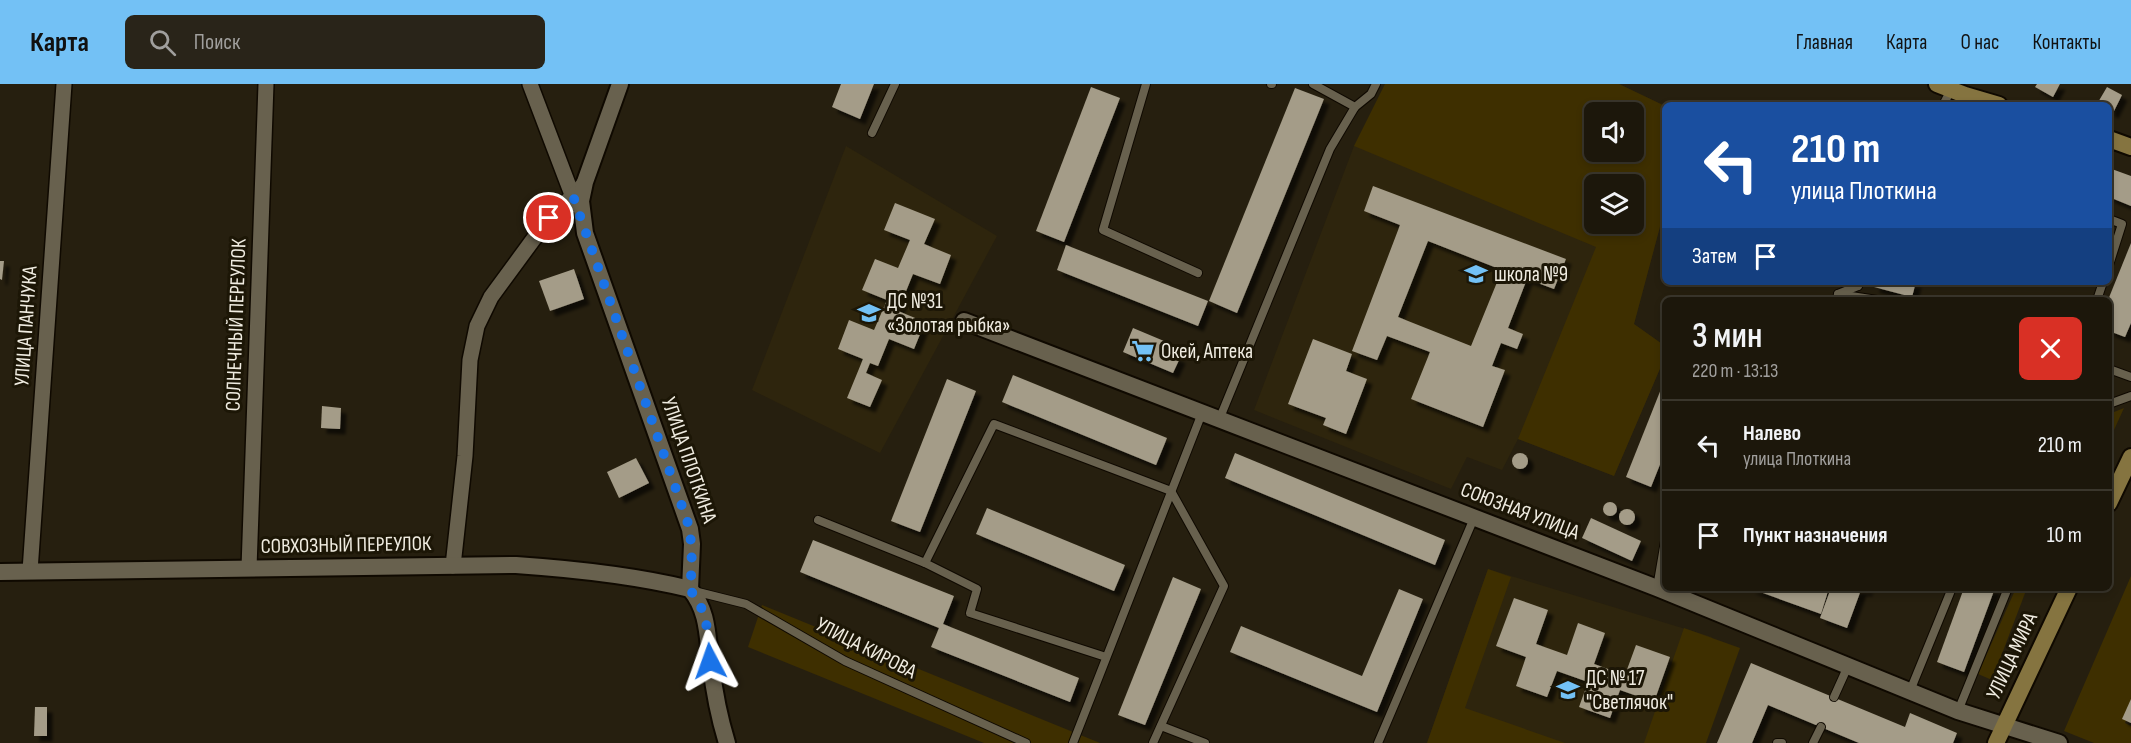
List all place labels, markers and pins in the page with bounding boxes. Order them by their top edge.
pin [523,192,574,243]
school or university icon: школа №9 [1463,261,1489,287]
place label: школа №9 [1494,262,1568,287]
place label: ДС №31 «Золотая рыбка» [887,289,1010,338]
school or university icon: ДС №31 «Золотая рыбка» [856,300,882,326]
supermarket icon: Окей, Аптека [1130,338,1156,364]
place label: Окей, Аптека [1161,339,1253,364]
place label: ДС № 17 "Светлячок" [1586,666,1673,715]
school or university icon: ДС № 17 "Светлячок" [1555,677,1581,703]

